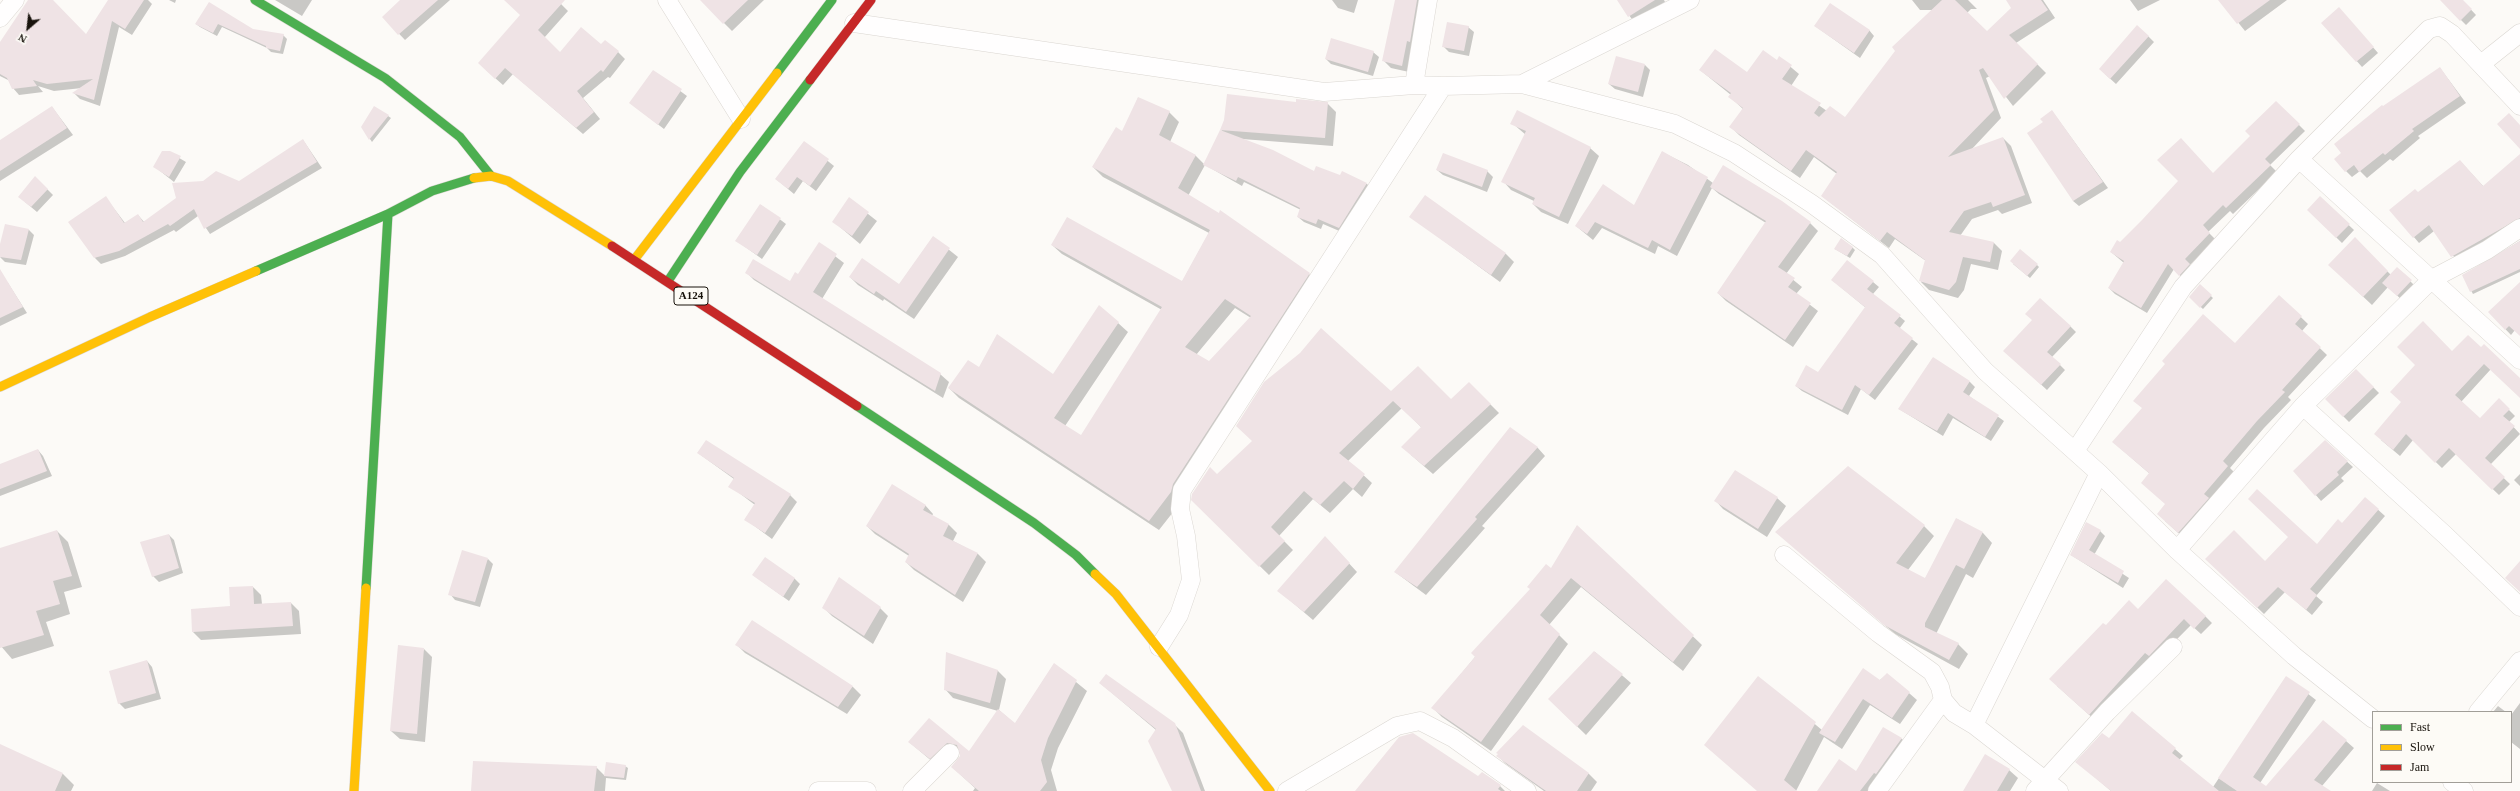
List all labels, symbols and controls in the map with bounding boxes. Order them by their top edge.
north arrow [8,8,48,48]
text: N [16,31,29,46]
road number: A124 [674,287,708,305]
legend [2372,711,2512,783]
text: Fast [2410,720,2430,734]
text: Slow [2410,740,2435,754]
text: Jam [2410,760,2429,774]

